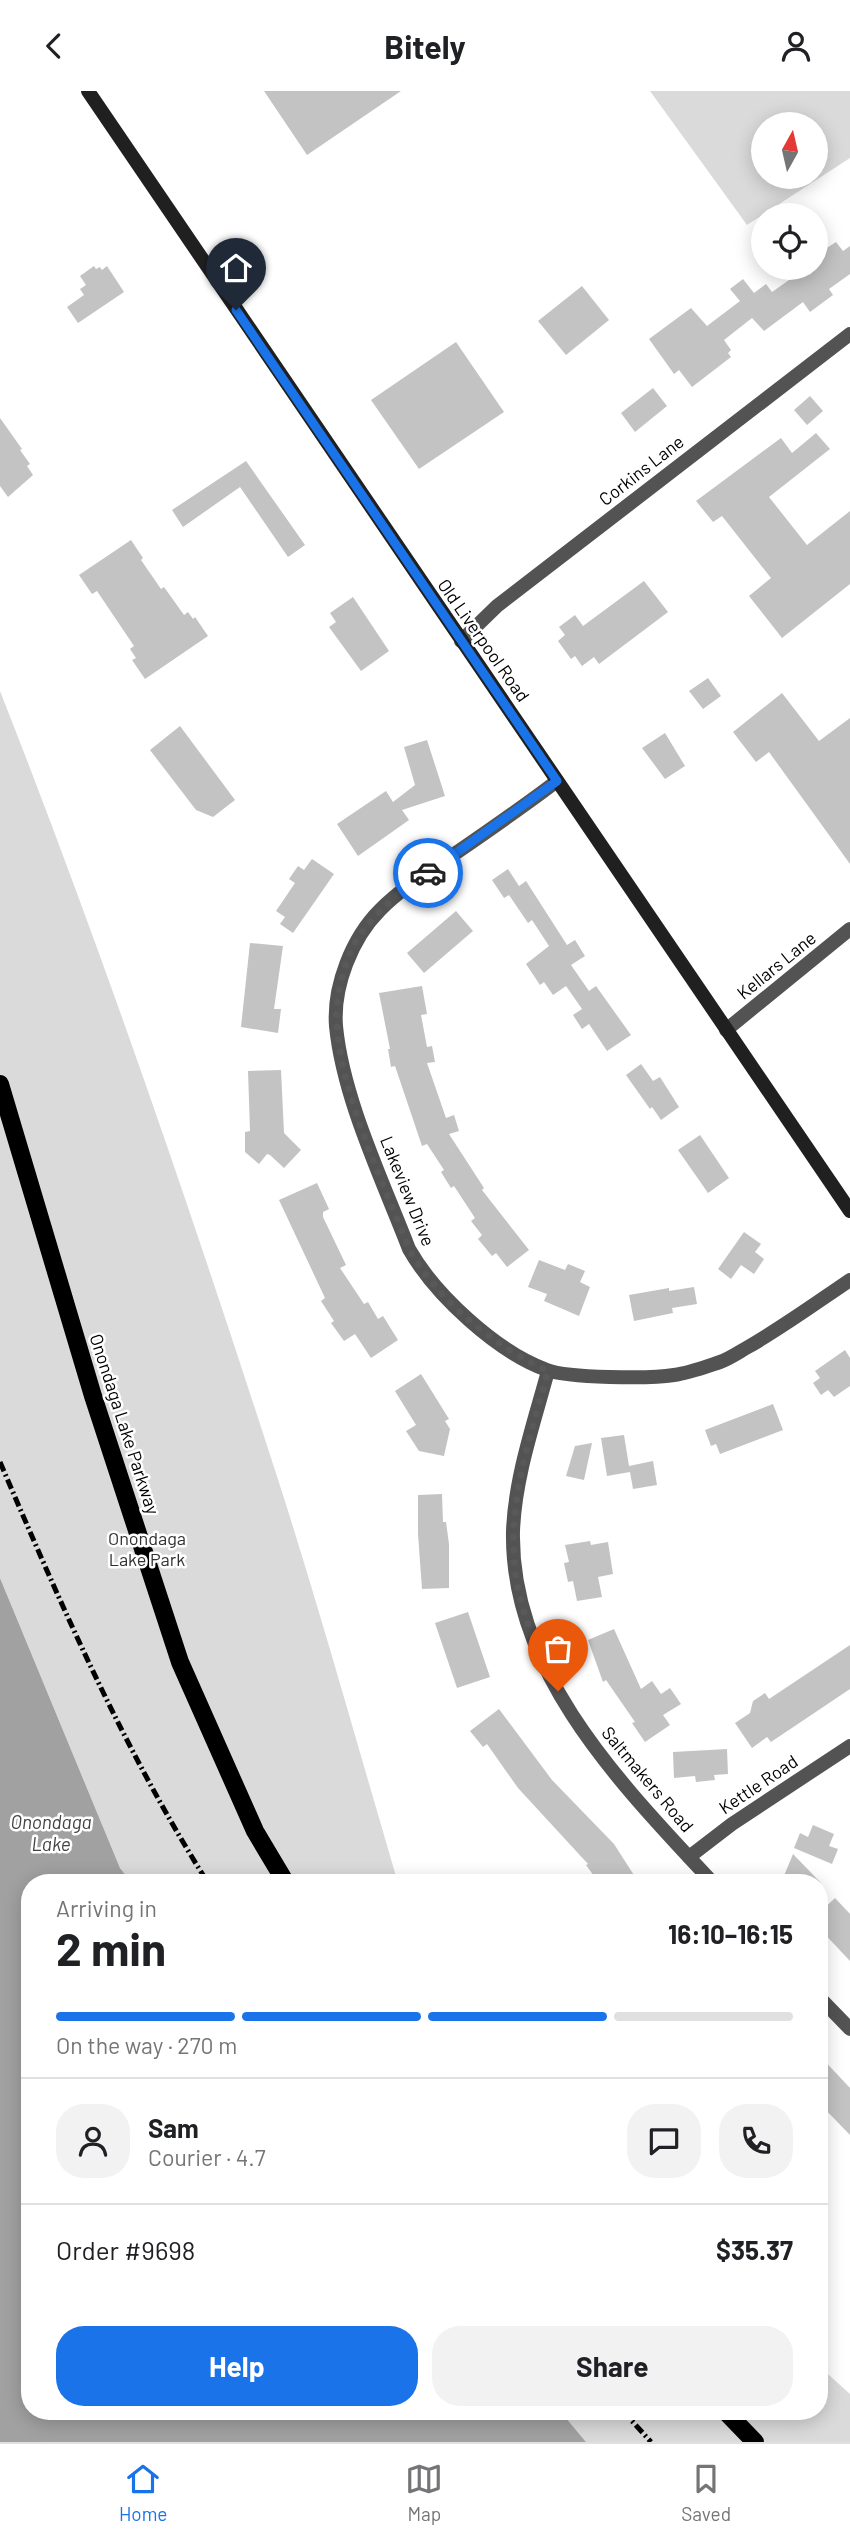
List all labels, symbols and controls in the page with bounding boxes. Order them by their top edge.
icon: back [35,27,73,65]
text: Bitely [384,27,466,65]
icon: person [777,27,815,65]
north arrow [751,112,828,189]
map controls [751,112,828,280]
button: locate [751,203,828,280]
pin [206,238,266,310]
icon: home [217,249,255,287]
street label: Corkins Lane [594,430,688,510]
street label: Old Liverpool Road [433,574,535,706]
courier [393,838,463,908]
icon: car [409,854,447,892]
street label: Kellars Lane [732,927,820,1003]
street label: Lakeview Drive [376,1133,440,1249]
street label: Onondaga Lake Parkway [85,1331,165,1517]
park label: Onondaga Lake Park [108,1527,186,1570]
pin [528,1619,588,1691]
icon: bag [539,1630,577,1668]
street label: Saltmakers Road [597,1722,699,1836]
street label: Kettle Road [714,1750,802,1818]
water label: Onondaga Lake [10,1810,92,1855]
text: Arriving in [56,1894,157,1922]
text: 16:10–16:15 [668,1918,793,1949]
text: 2 min [56,1920,166,1975]
text: On the way · 270 m [56,2031,237,2059]
button: person [56,2104,130,2178]
button: chat [627,2104,701,2178]
button: phone [719,2104,793,2178]
text: Sam [148,2112,199,2143]
text: Courier · 4.7 [148,2143,266,2171]
text: Order #9698 [56,2234,195,2265]
text: $35.37 [716,2234,793,2265]
button: Help [56,2326,418,2406]
button: Share [432,2326,793,2406]
tab: Home [119,2460,167,2525]
tab: Map [405,2460,443,2525]
tab: Saved [681,2460,731,2525]

